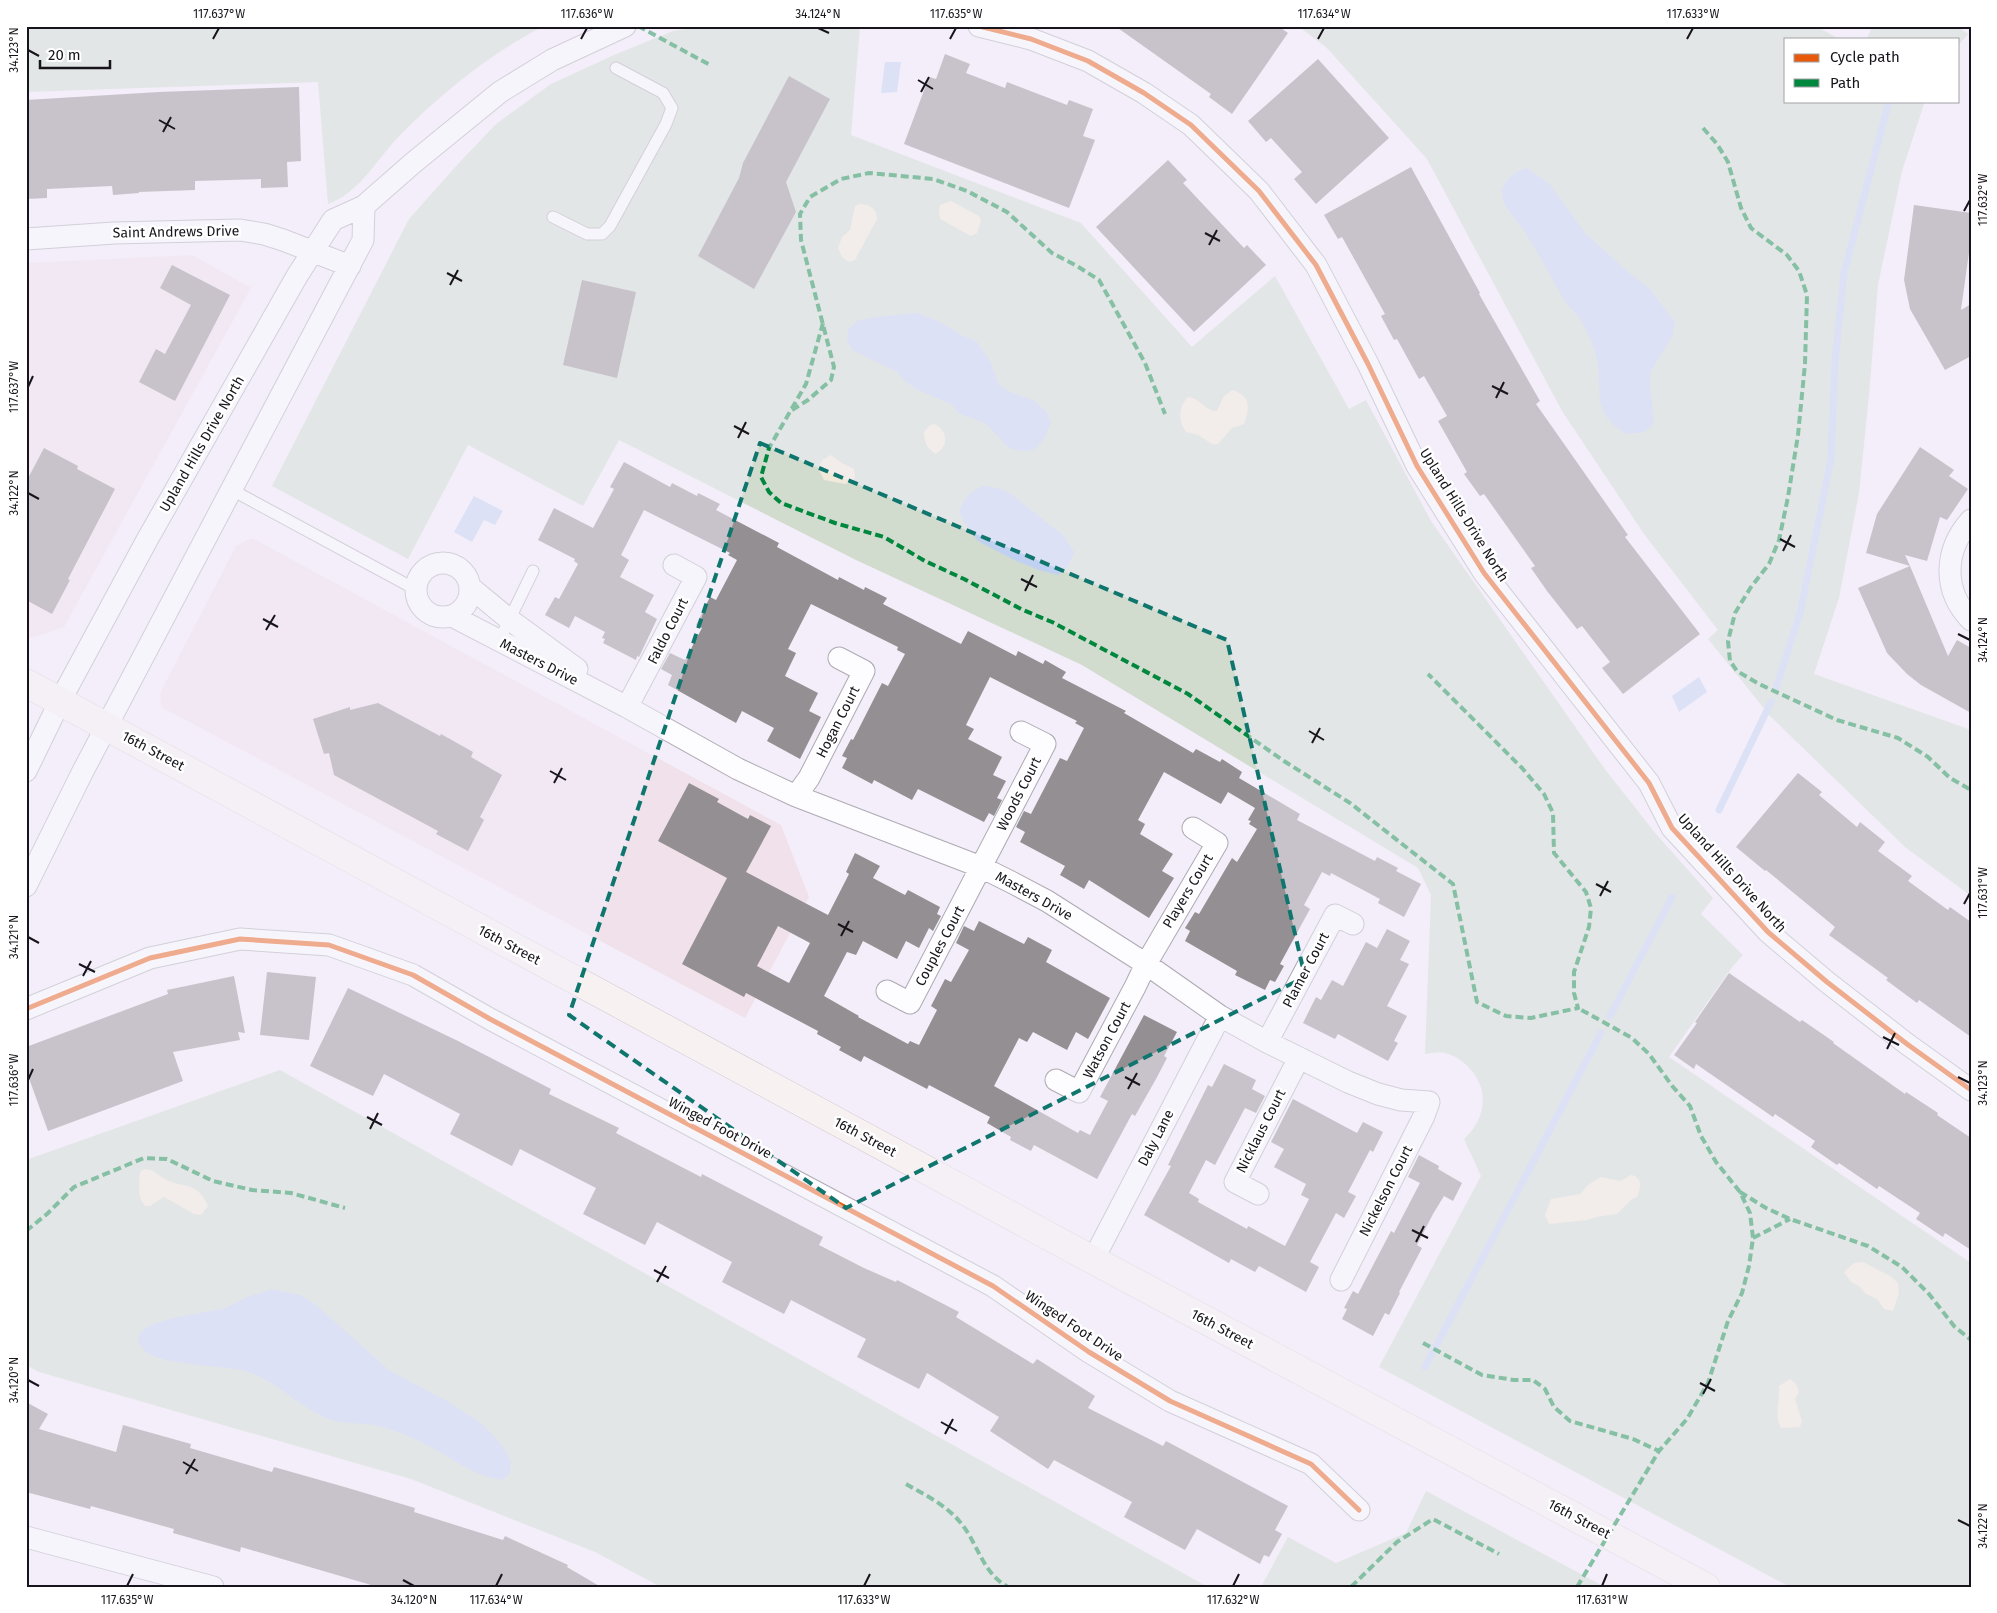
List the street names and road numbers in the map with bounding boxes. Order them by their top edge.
street label: Saint Andrews Drive [113,222,239,242]
street label: Upland Hills Drive North [156,373,248,515]
street label: Upland Hills Drive North [1416,445,1512,585]
street label: Faldo Court [644,594,692,667]
street label: Masters Drive [497,635,581,689]
street label: Hogan Court [813,682,864,761]
street label: 16th Street [119,727,188,775]
street label: Woods Court [993,753,1045,834]
street label: Upland Hills Drive North [1674,810,1790,936]
street label: Players Court [1159,850,1217,931]
street label: Masters Drive [992,868,1076,924]
street label: Couples Court [912,902,969,989]
street label: 16th Street [475,921,544,969]
street label: Plamer Court [1279,929,1333,1011]
street label: Watson Court [1080,998,1135,1081]
street label: Nicklaus Court [1233,1085,1290,1176]
street label: Winged Foot Drive [665,1094,775,1162]
street label: Daly Lane [1135,1107,1177,1169]
street label: 16th Street [831,1113,900,1161]
street label: Nickelson Court [1356,1142,1417,1239]
street label: Winged Foot Drive [1022,1287,1126,1365]
street label: 16th Street [1188,1305,1257,1353]
street label: 16th Street [1545,1495,1614,1543]

